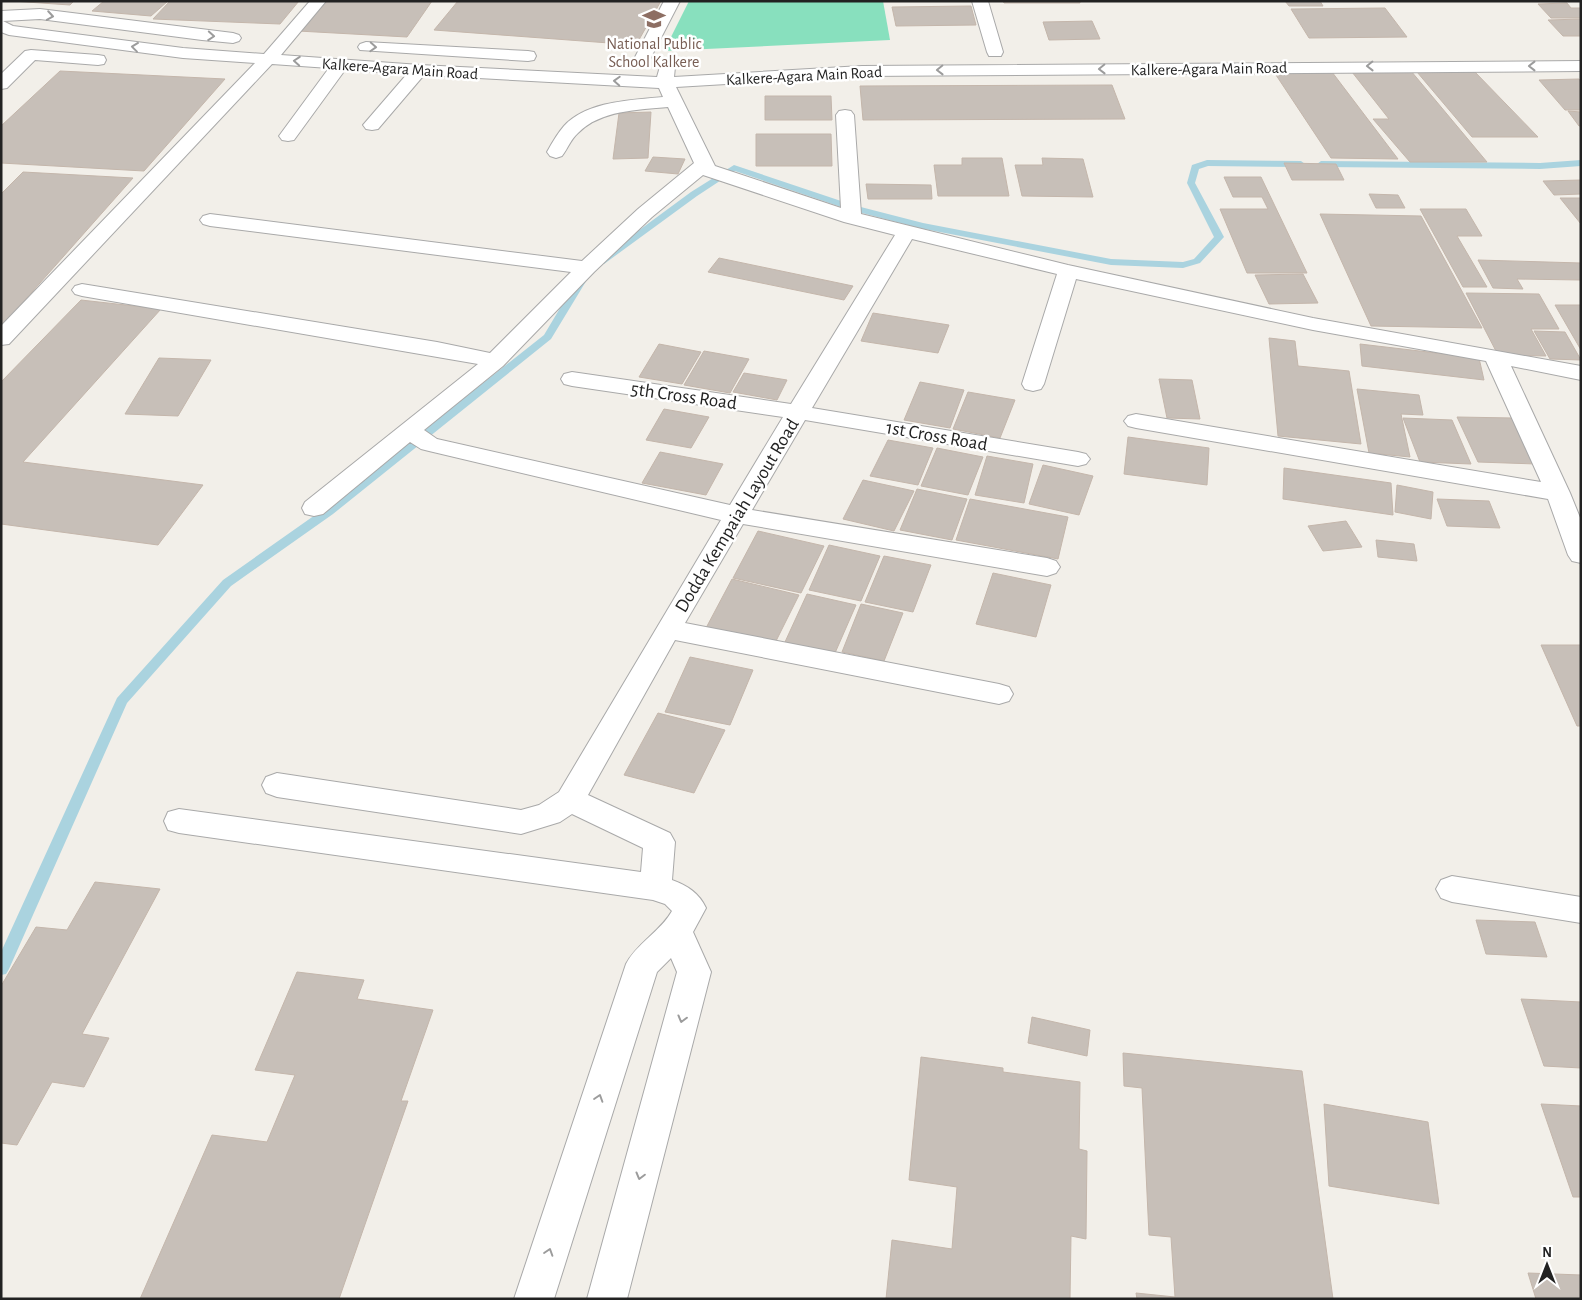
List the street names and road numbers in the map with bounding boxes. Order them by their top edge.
street label: Kalkere-Agara Main Road [321,56,479,82]
street label: Kalkere-Agara Main Road [1131,60,1287,78]
street label: Kalkere-Agara Main Road [725,64,883,88]
street label: 5th Cross Road [630,380,738,413]
street label: Dodda Kempaiah Layout Road [672,415,803,616]
street label: 1st Cross Road [885,418,989,455]

